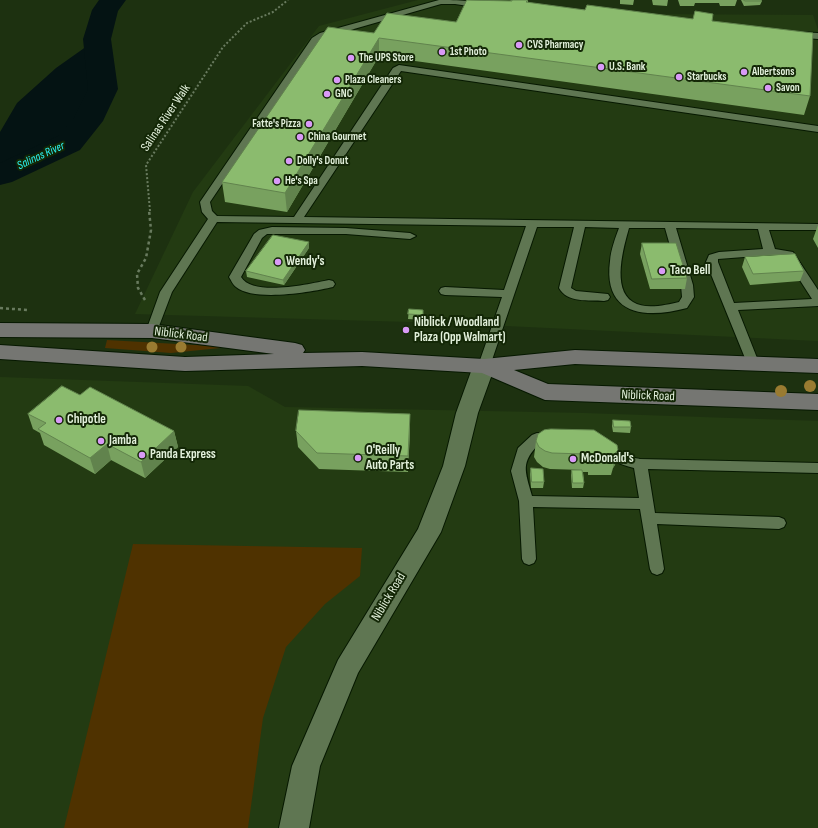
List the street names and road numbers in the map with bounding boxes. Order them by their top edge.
street label: Salinas River Walk [138,81,194,155]
street label: Niblick Road [154,324,208,346]
street label: Niblick Road [621,387,675,405]
street label: Niblick Road [369,570,409,624]

